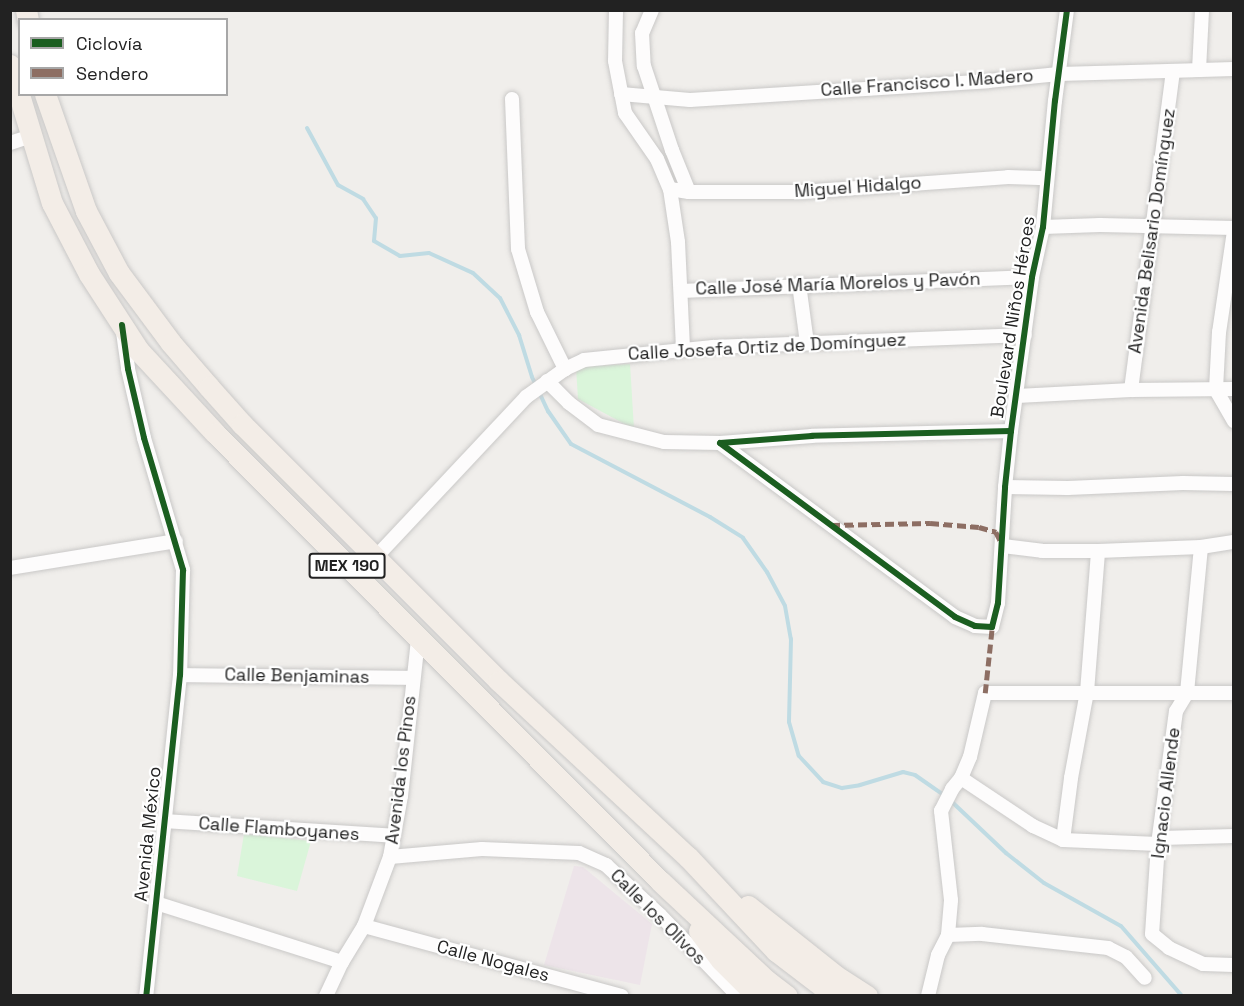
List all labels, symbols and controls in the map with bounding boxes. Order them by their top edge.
legend [18,18,228,96]
text: Ciclovía [76,32,142,55]
text: Sendero [76,62,149,85]
street label: Calle Francisco I. Madero [820,65,1034,101]
street label: Avenida Belisario Domínguez [1124,107,1180,355]
street label: Miguel Hidalgo [794,172,922,202]
street label: Boulevard Niños Héroes [986,215,1040,419]
street label: Calle José María Morelos y Pavón [695,268,981,300]
street label: Calle Josefa Ortiz de Domínguez [627,329,907,365]
road number: MEX 190 [308,553,386,579]
street label: Calle Benjaminas [224,664,370,688]
street label: Avenida los Pinos [381,694,421,846]
street label: Ignacio Allende [1147,726,1185,860]
street label: Avenida México [130,765,166,903]
street label: Calle Flamboyanes [198,813,360,845]
street label: Calle los Olivos [606,865,710,969]
street label: Calle Nogales [434,936,552,986]

